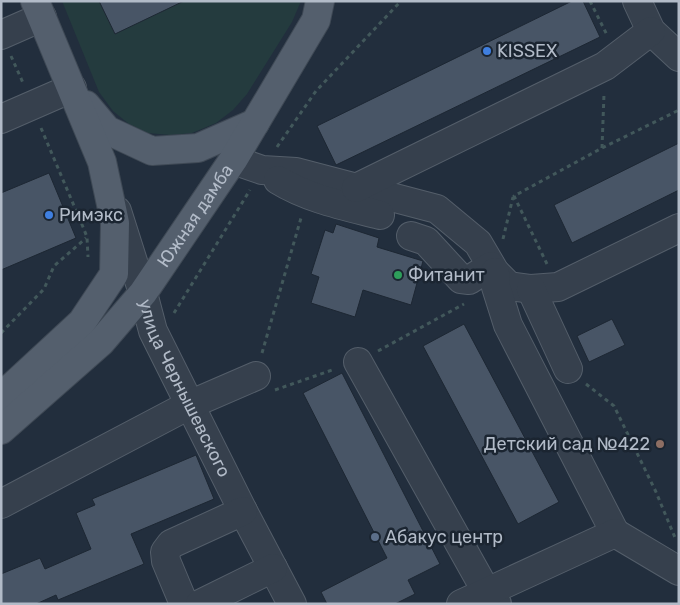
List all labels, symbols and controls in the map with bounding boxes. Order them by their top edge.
place label: KISSEX [497,40,557,62]
marker: KISSEX [481,45,493,57]
street label: Южная дамба [153,160,238,272]
place label: Римэкс [59,204,123,226]
marker: Римэкс [43,209,55,221]
place label: Фитанит [408,264,485,286]
marker: Фитанит [392,269,404,281]
street label: улица Чернышевского [134,297,235,481]
place label: Детский сад №422 [484,433,650,455]
marker: Детский сад №422 [654,438,666,450]
place label: Абакус центр [385,526,503,548]
marker: Абакус центр [369,531,381,543]

